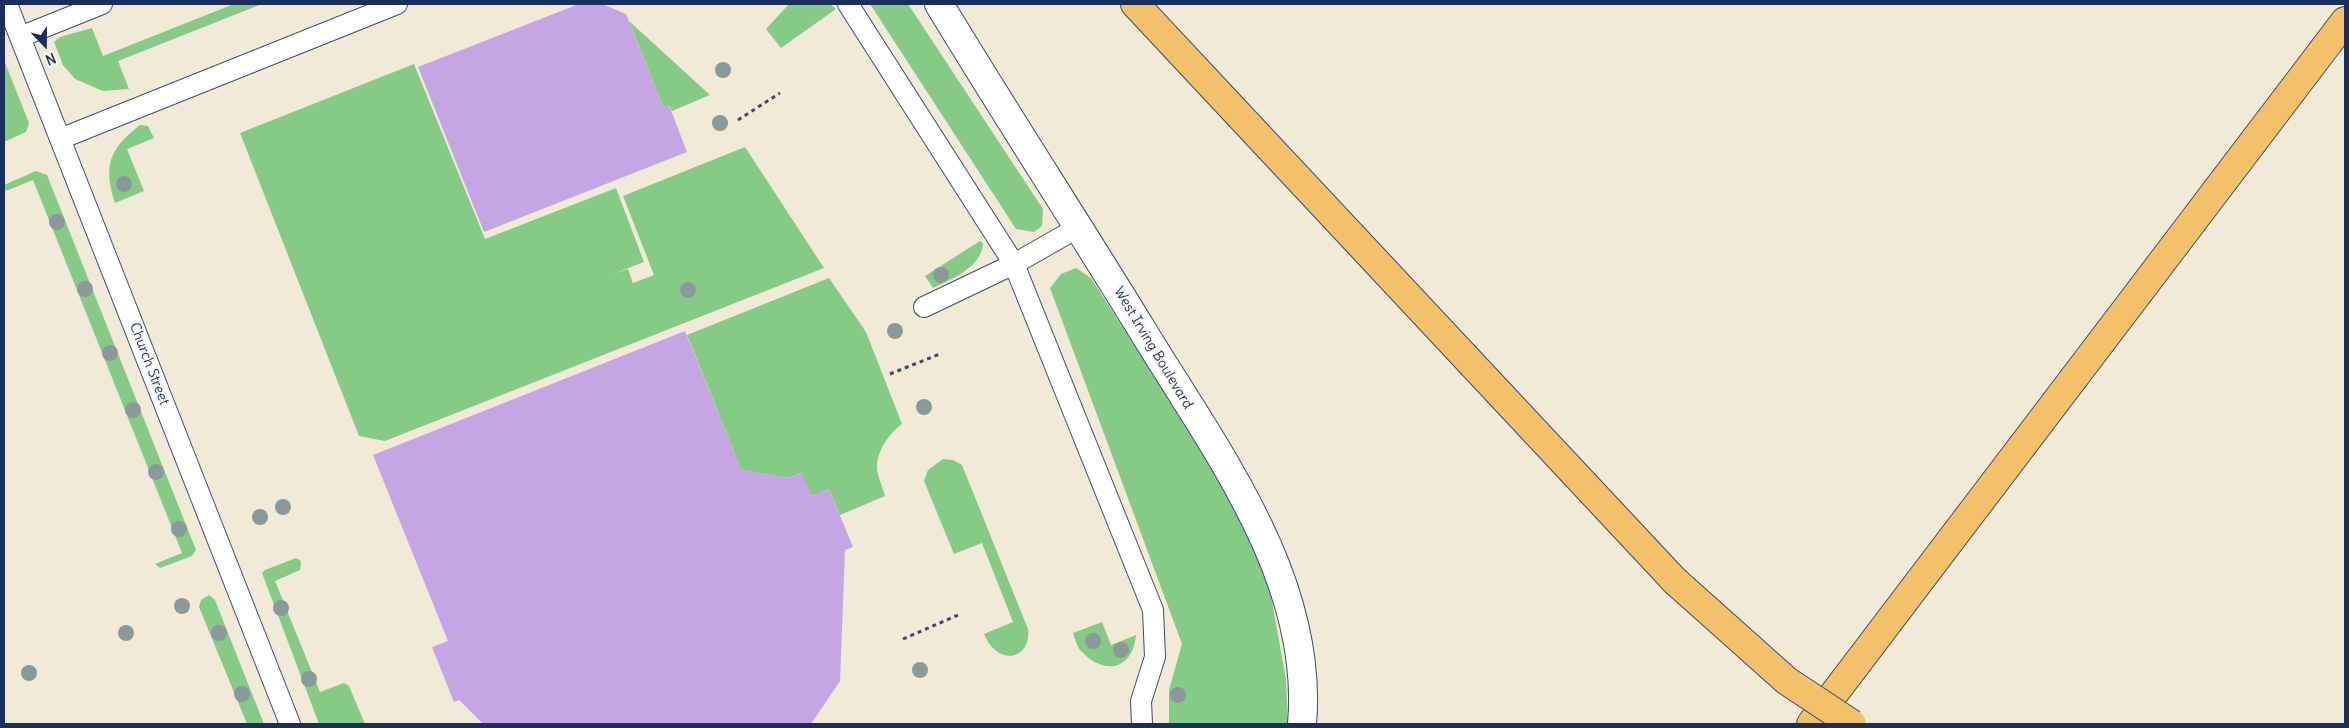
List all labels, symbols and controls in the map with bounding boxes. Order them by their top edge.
north arrow [20,20,70,70]
text: N [43,49,58,69]
street label: West Irving Boulevard [1110,284,1196,412]
street label: Church Street [126,320,172,408]

